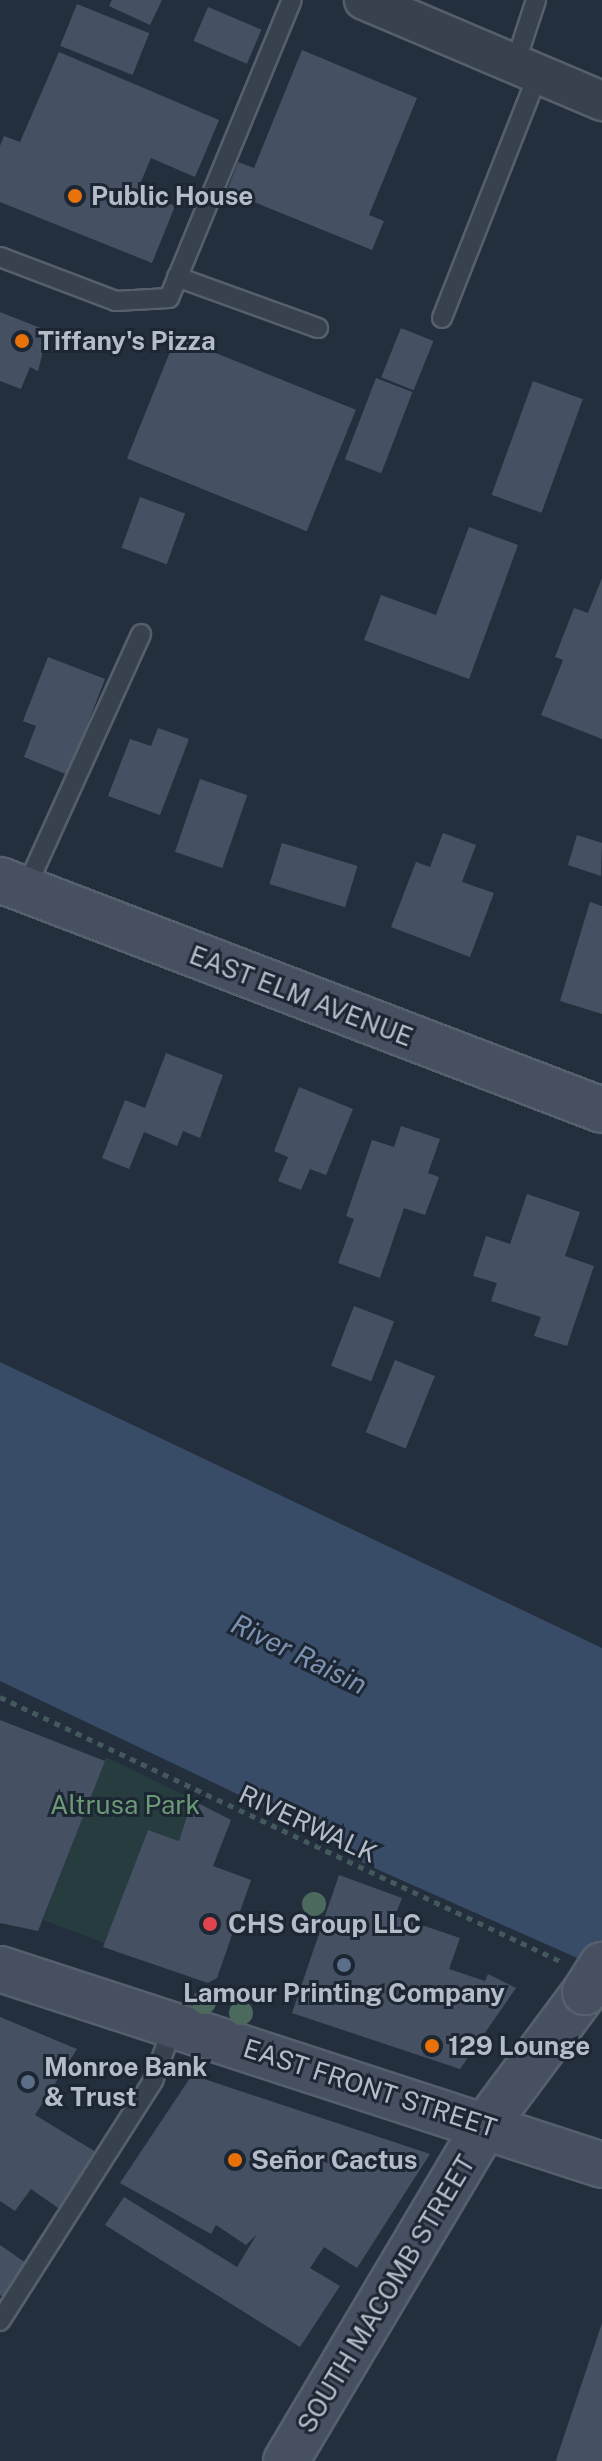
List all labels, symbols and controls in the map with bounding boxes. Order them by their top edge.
place label: Public House [91,180,253,212]
marker: Public House [66,187,84,205]
place label: Tiffany's Pizza [38,325,216,357]
marker: Tiffany's Pizza [13,332,31,350]
street label: EAST ELM AVENUE [185,939,417,1053]
water label: River Raisin [226,1607,372,1701]
street label: RIVERWALK [234,1778,382,1870]
park label: Altrusa Park [50,1789,200,1821]
place label: CHS Group LLC [228,1908,421,1940]
marker: CHS Group LLC [199,1913,221,1935]
marker: Lamour Printing Company [335,1956,353,1974]
place label: Lamour Printing Company [183,1977,505,2009]
place label: 129 Lounge [448,2030,590,2062]
street label: EAST FRONT STREET [239,2032,501,2144]
marker: 129 Lounge [423,2037,441,2055]
place label: Monroe Bank & Trust [44,2051,207,2112]
marker: Monroe Bank & Trust [19,2073,37,2091]
place label: Señor Cactus [251,2144,418,2176]
street label: SOUTH MACOMB STREET [291,2150,481,2438]
marker: Señor Cactus [226,2151,244,2169]

